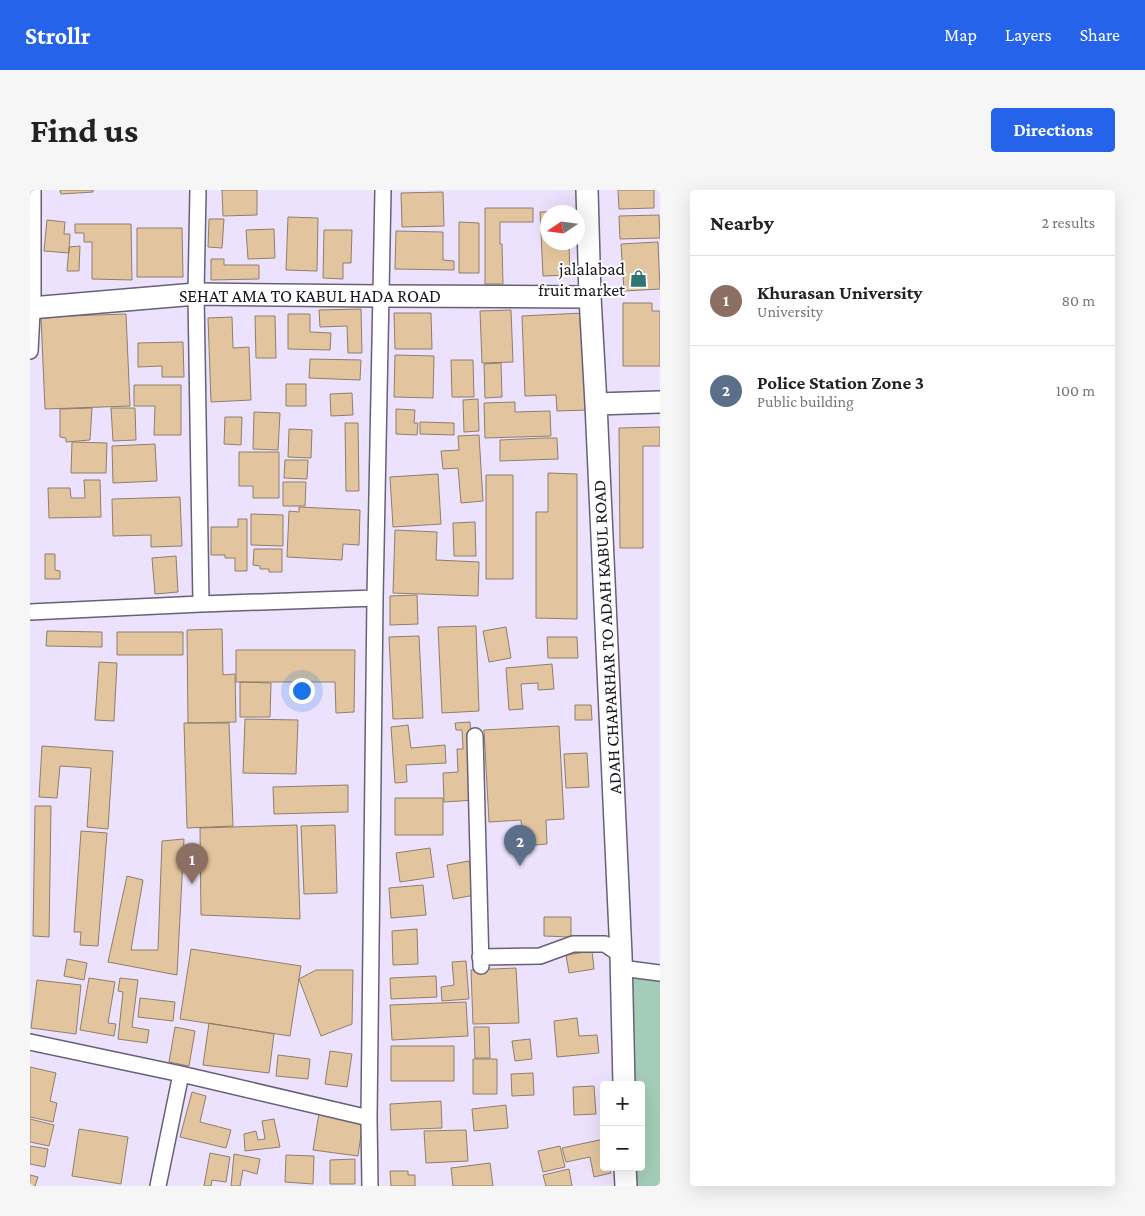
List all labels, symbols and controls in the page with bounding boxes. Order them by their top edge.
text: Strollr [25,22,91,49]
text: Map [944,25,977,45]
text: Layers [1005,25,1052,45]
text: Share [1080,25,1120,45]
button: Directions [991,108,1115,152]
text: Find us [30,111,138,150]
north arrow [540,205,585,250]
text: Nearby [710,211,774,235]
text: 2 results [1042,214,1095,231]
place label: jalalabad fruit market [538,259,626,300]
shop icon: jalalabad fruit market [629,269,649,289]
text: Khurasan University [757,282,923,303]
street label: SEHAT AMA TO KABUL HADA ROAD [179,286,441,306]
text: 1 [723,292,729,309]
text: 80 m [1061,292,1095,309]
text: University [757,303,823,320]
text: Police Station Zone 3 [757,372,924,393]
text: 2 [722,382,730,399]
text: 100 m [1056,382,1095,399]
text: Public building [757,393,854,410]
street label: ADAH CHAPARHAR TO ADAH KABUL ROAD [589,479,625,795]
your location [289,678,315,704]
pin: 2 [504,825,536,866]
pin: 1 [176,843,208,884]
map controls [600,1081,645,1171]
button: + [600,1081,645,1126]
button: − [600,1126,645,1171]

